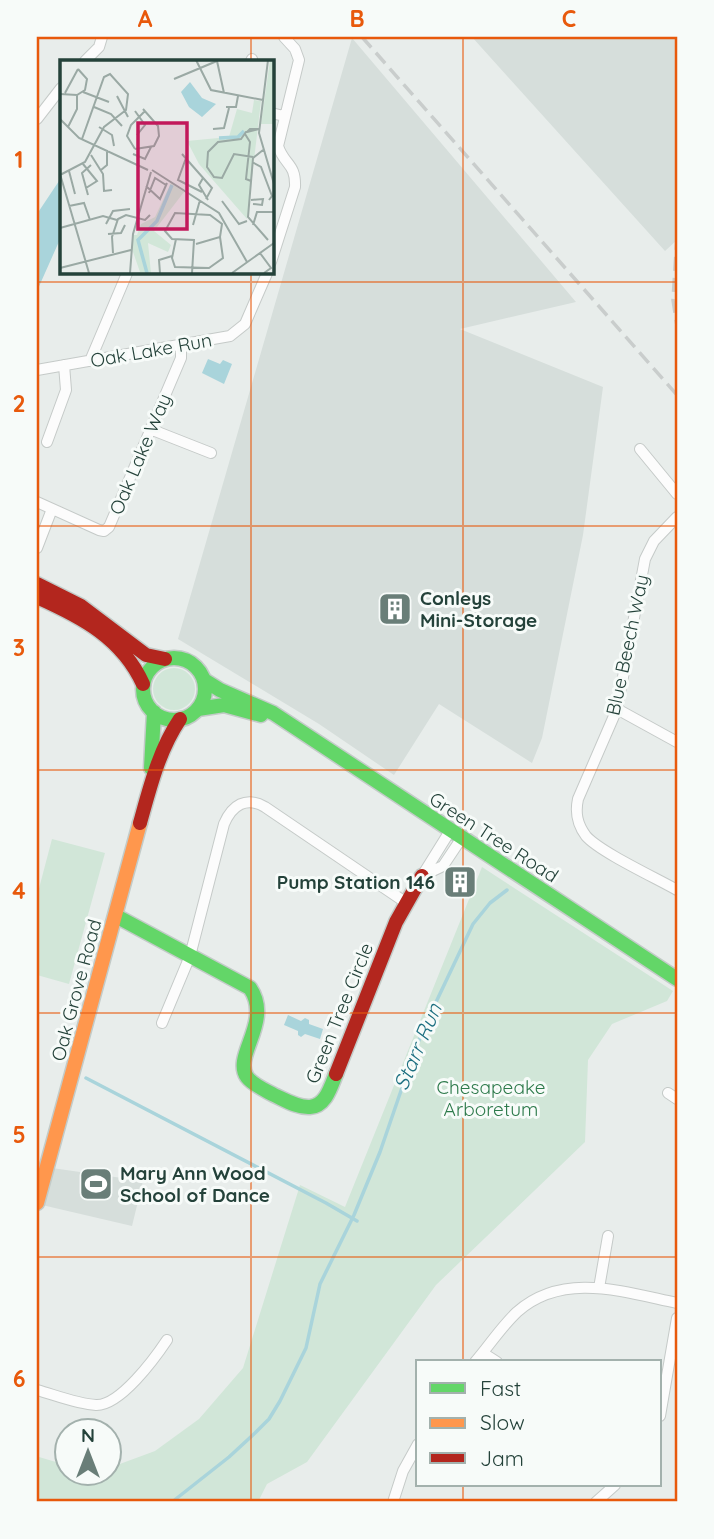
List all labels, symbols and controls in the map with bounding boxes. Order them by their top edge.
text: A [138,4,153,33]
text: B [349,4,365,33]
text: C [562,4,576,33]
inset map [60,60,273,273]
text: 1 [15,145,23,174]
street label: Oak Lake Run [88,327,214,373]
text: 2 [12,389,26,418]
street label: Oak Lake Way [104,390,176,518]
street label: Blue Beech Way [600,572,654,718]
place label: Conleys Mini-Storage [420,586,537,632]
building icon: Conleys Mini-Storage [376,590,414,628]
text: 3 [13,633,25,662]
street label: Green Tree Road [425,786,563,888]
building icon: Pump Station 146 [441,863,479,901]
place label: Pump Station 146 [277,870,435,894]
text: 4 [12,876,26,905]
street label: Oak Grove Road [46,916,106,1064]
street label: Green Tree Circle [300,939,378,1087]
water label: Starr Run [387,999,447,1094]
park label: Chesapeake Arboretum [437,1075,545,1121]
text: 5 [12,1120,26,1149]
place label: Mary Ann Wood School of Dance [120,1161,270,1207]
sports icon: Mary Ann Wood School of Dance [77,1165,115,1203]
legend [416,1360,662,1486]
text: 6 [13,1364,25,1393]
text: Fast [480,1375,521,1401]
text: Slow [480,1409,525,1435]
north arrow [52,1416,122,1486]
text: N [81,1423,95,1447]
text: Jam [480,1445,524,1471]

